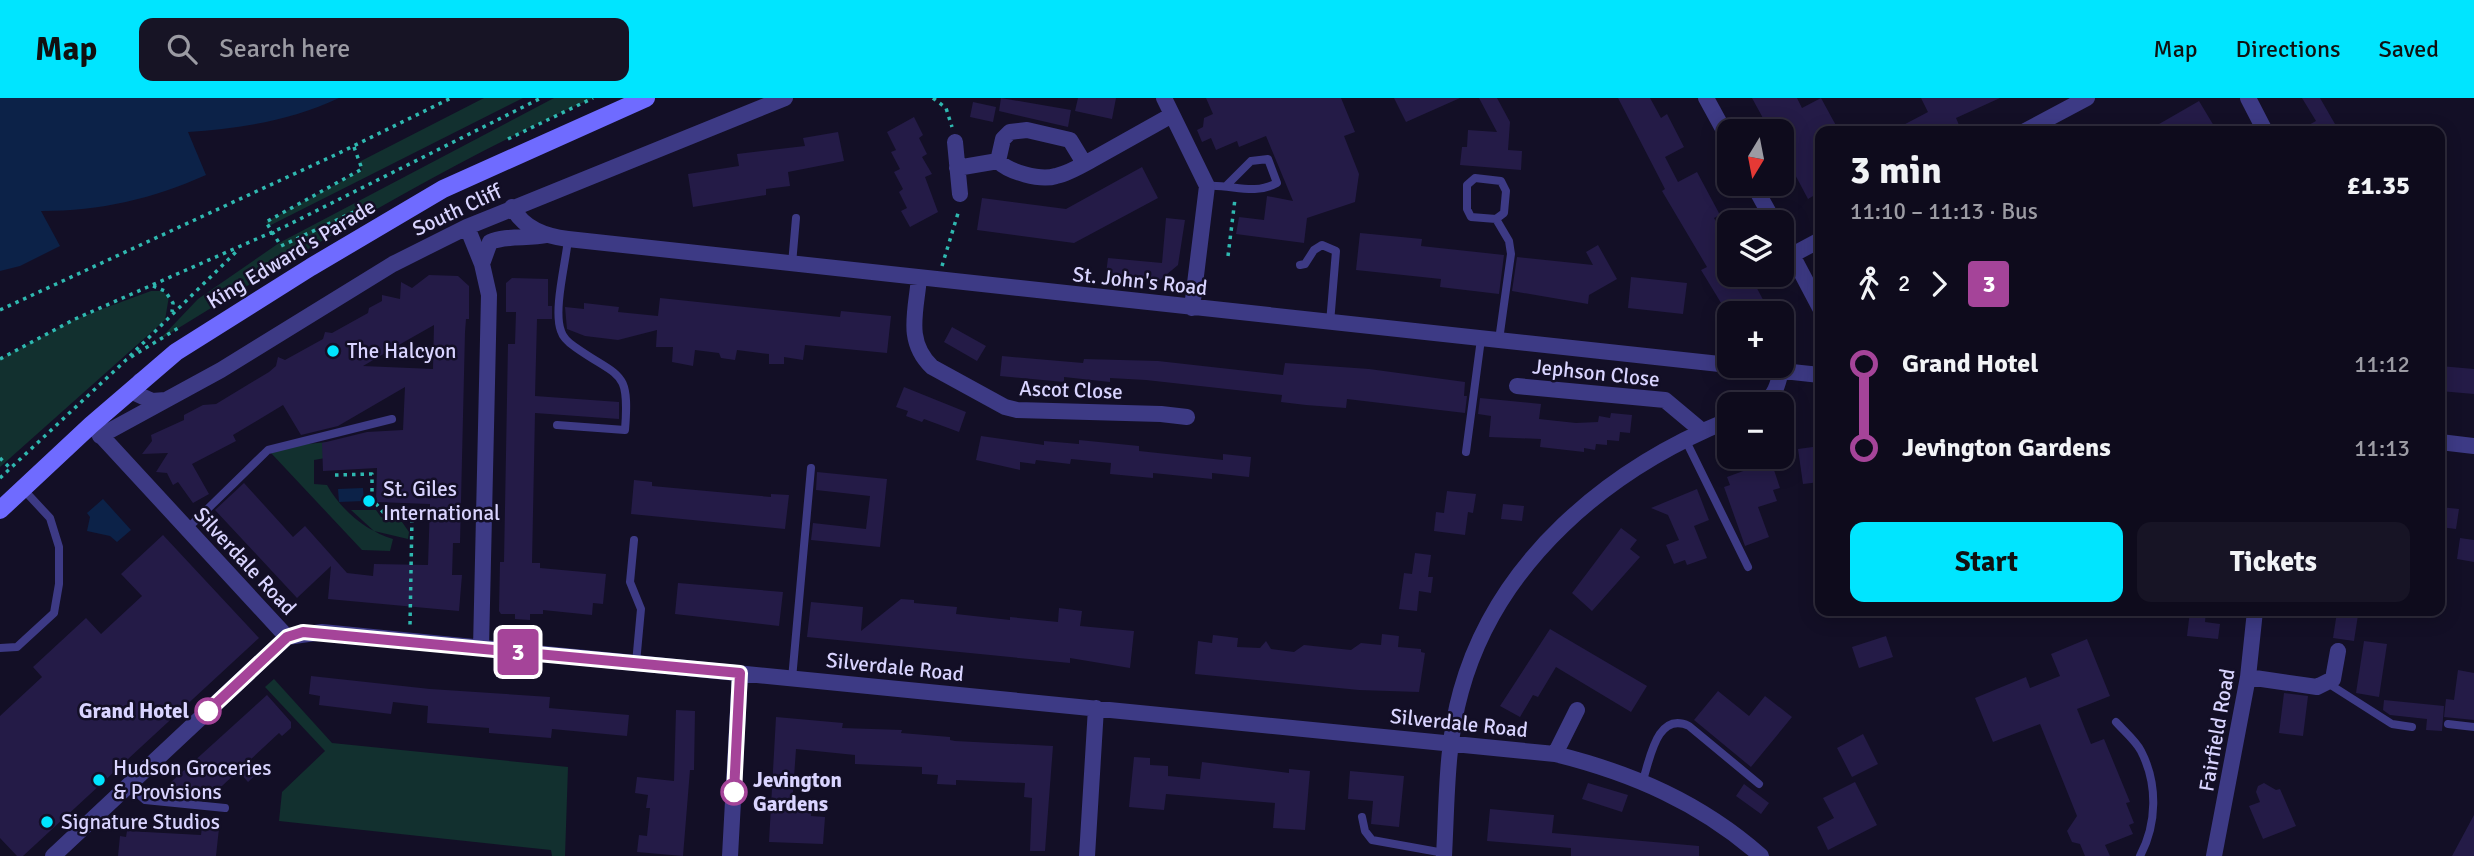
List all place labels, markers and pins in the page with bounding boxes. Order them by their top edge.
place label: The Halcyon [347,338,457,364]
marker: The Halcyon [325,343,341,359]
place label: St. Giles International [383,476,500,526]
marker: St. Giles International [361,493,377,509]
place label: Grand Hotel [79,698,189,724]
marker: Grand Hotel [195,698,221,724]
place label: Hudson Groceries & Provisions [113,755,271,805]
place label: Jevington Gardens [753,767,842,817]
marker: Hudson Groceries & Provisions [91,772,107,788]
marker: Jevington Gardens [721,779,747,805]
place label: Signature Studios [61,809,220,835]
marker: Signature Studios [39,814,55,830]

